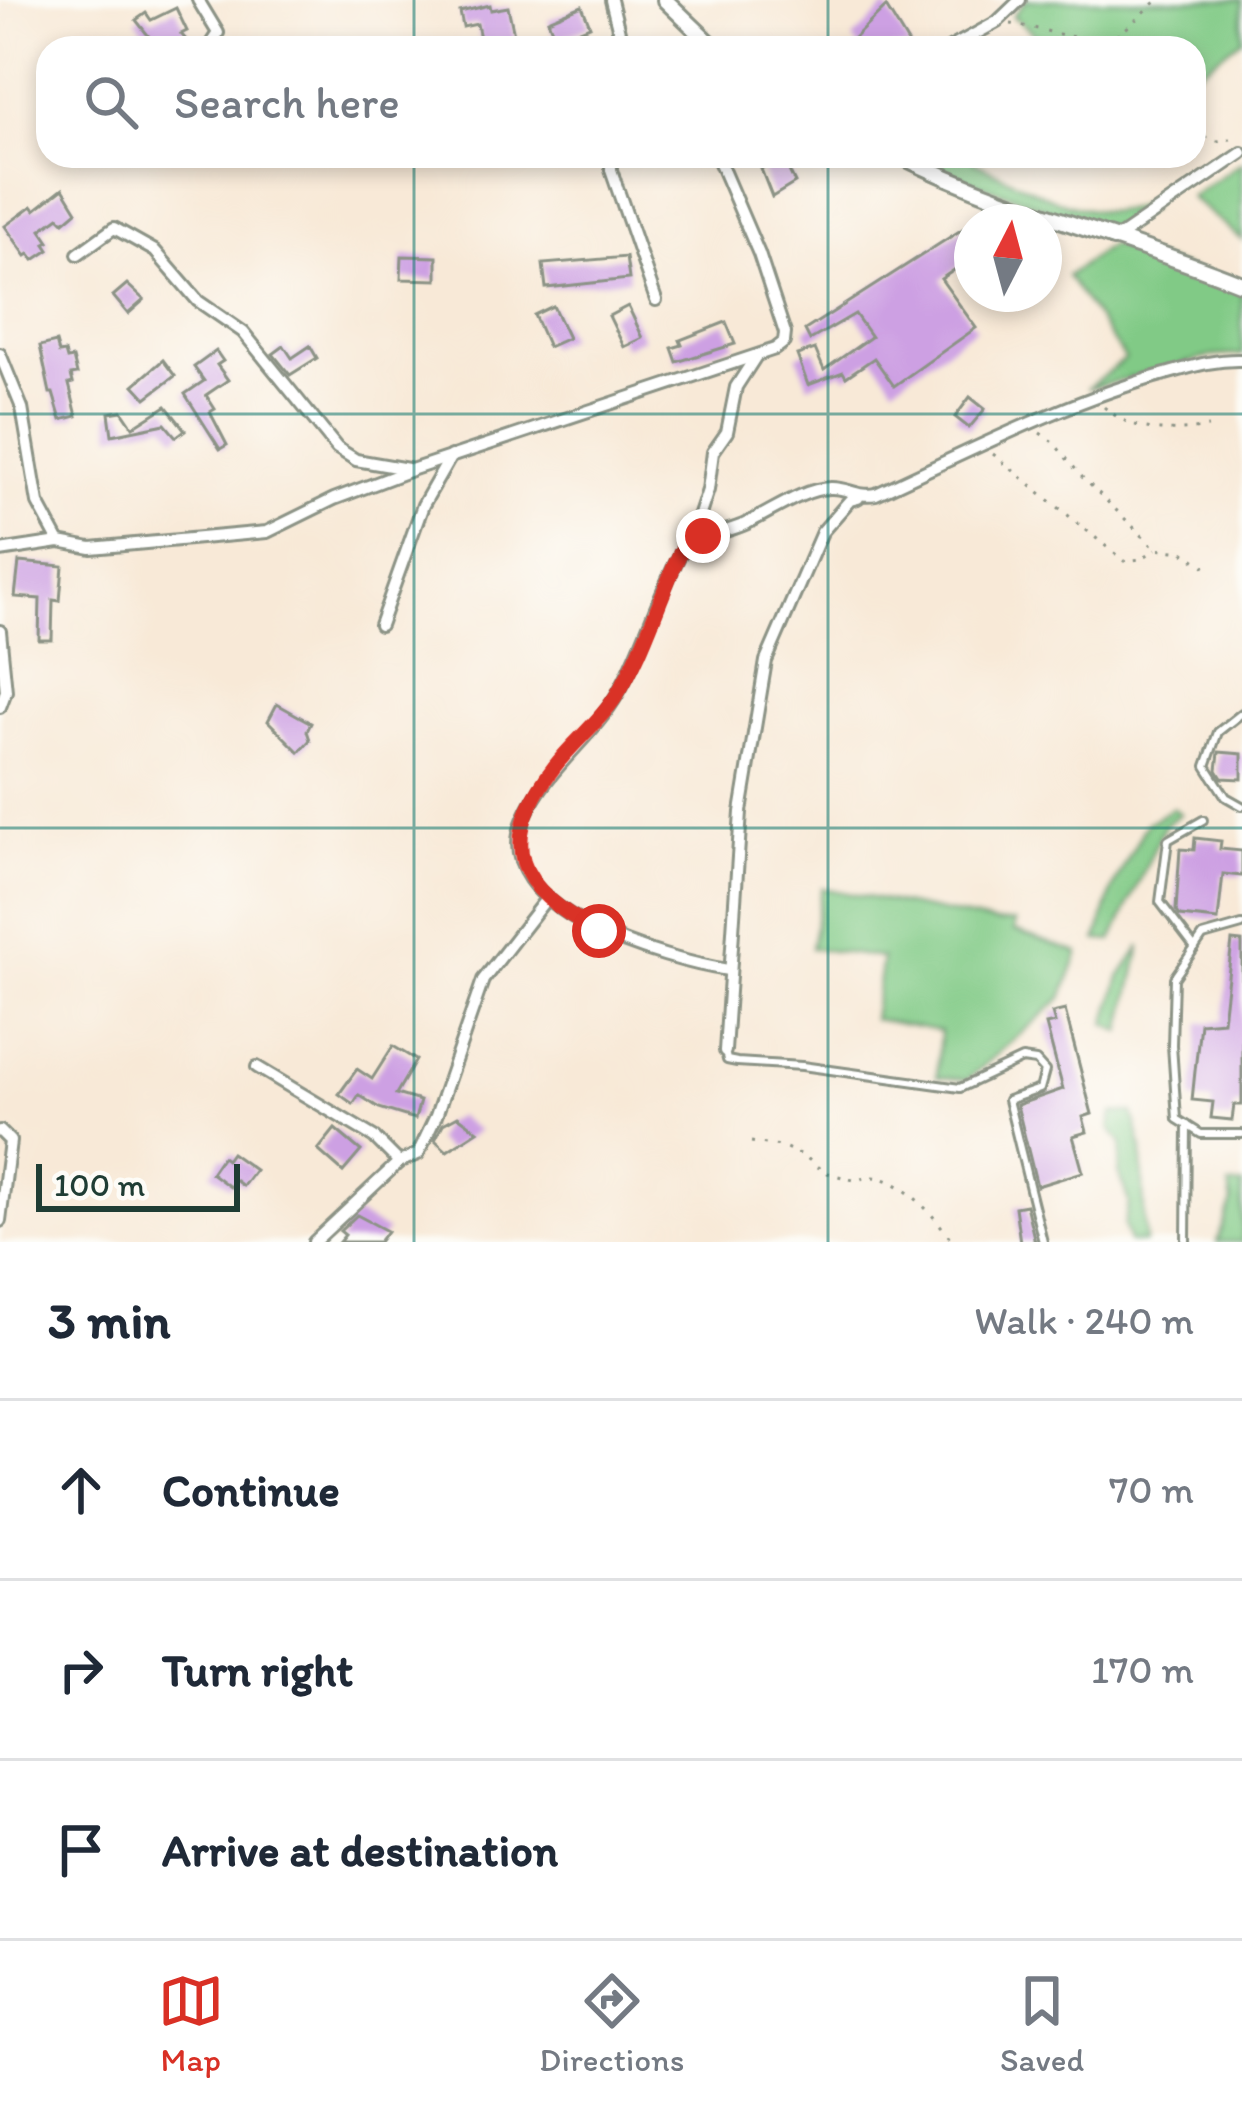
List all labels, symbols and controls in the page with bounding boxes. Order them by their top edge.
search box [36,36,1206,168]
icon: search [78,69,144,135]
text: Search here [174,75,400,129]
north arrow [954,204,1062,312]
route end [676,509,730,563]
route start [572,904,626,958]
scale bar [36,1158,240,1211]
text: 100 m [54,1165,145,1204]
text: 3 min [48,1290,170,1351]
text: Walk · 240 m [974,1297,1194,1344]
icon: ahead [48,1457,114,1523]
text: Continue [162,1463,340,1517]
text: 70 m [1109,1466,1194,1513]
icon: right [48,1637,114,1703]
text: Turn right [162,1643,353,1697]
text: 170 m [1091,1646,1194,1693]
icon: arrive [48,1817,114,1883]
text: Arrive at destination [162,1823,558,1877]
tab: Map [158,1968,224,2079]
tab: Directions [539,1968,684,2079]
tab: Saved [1000,1968,1084,2079]

